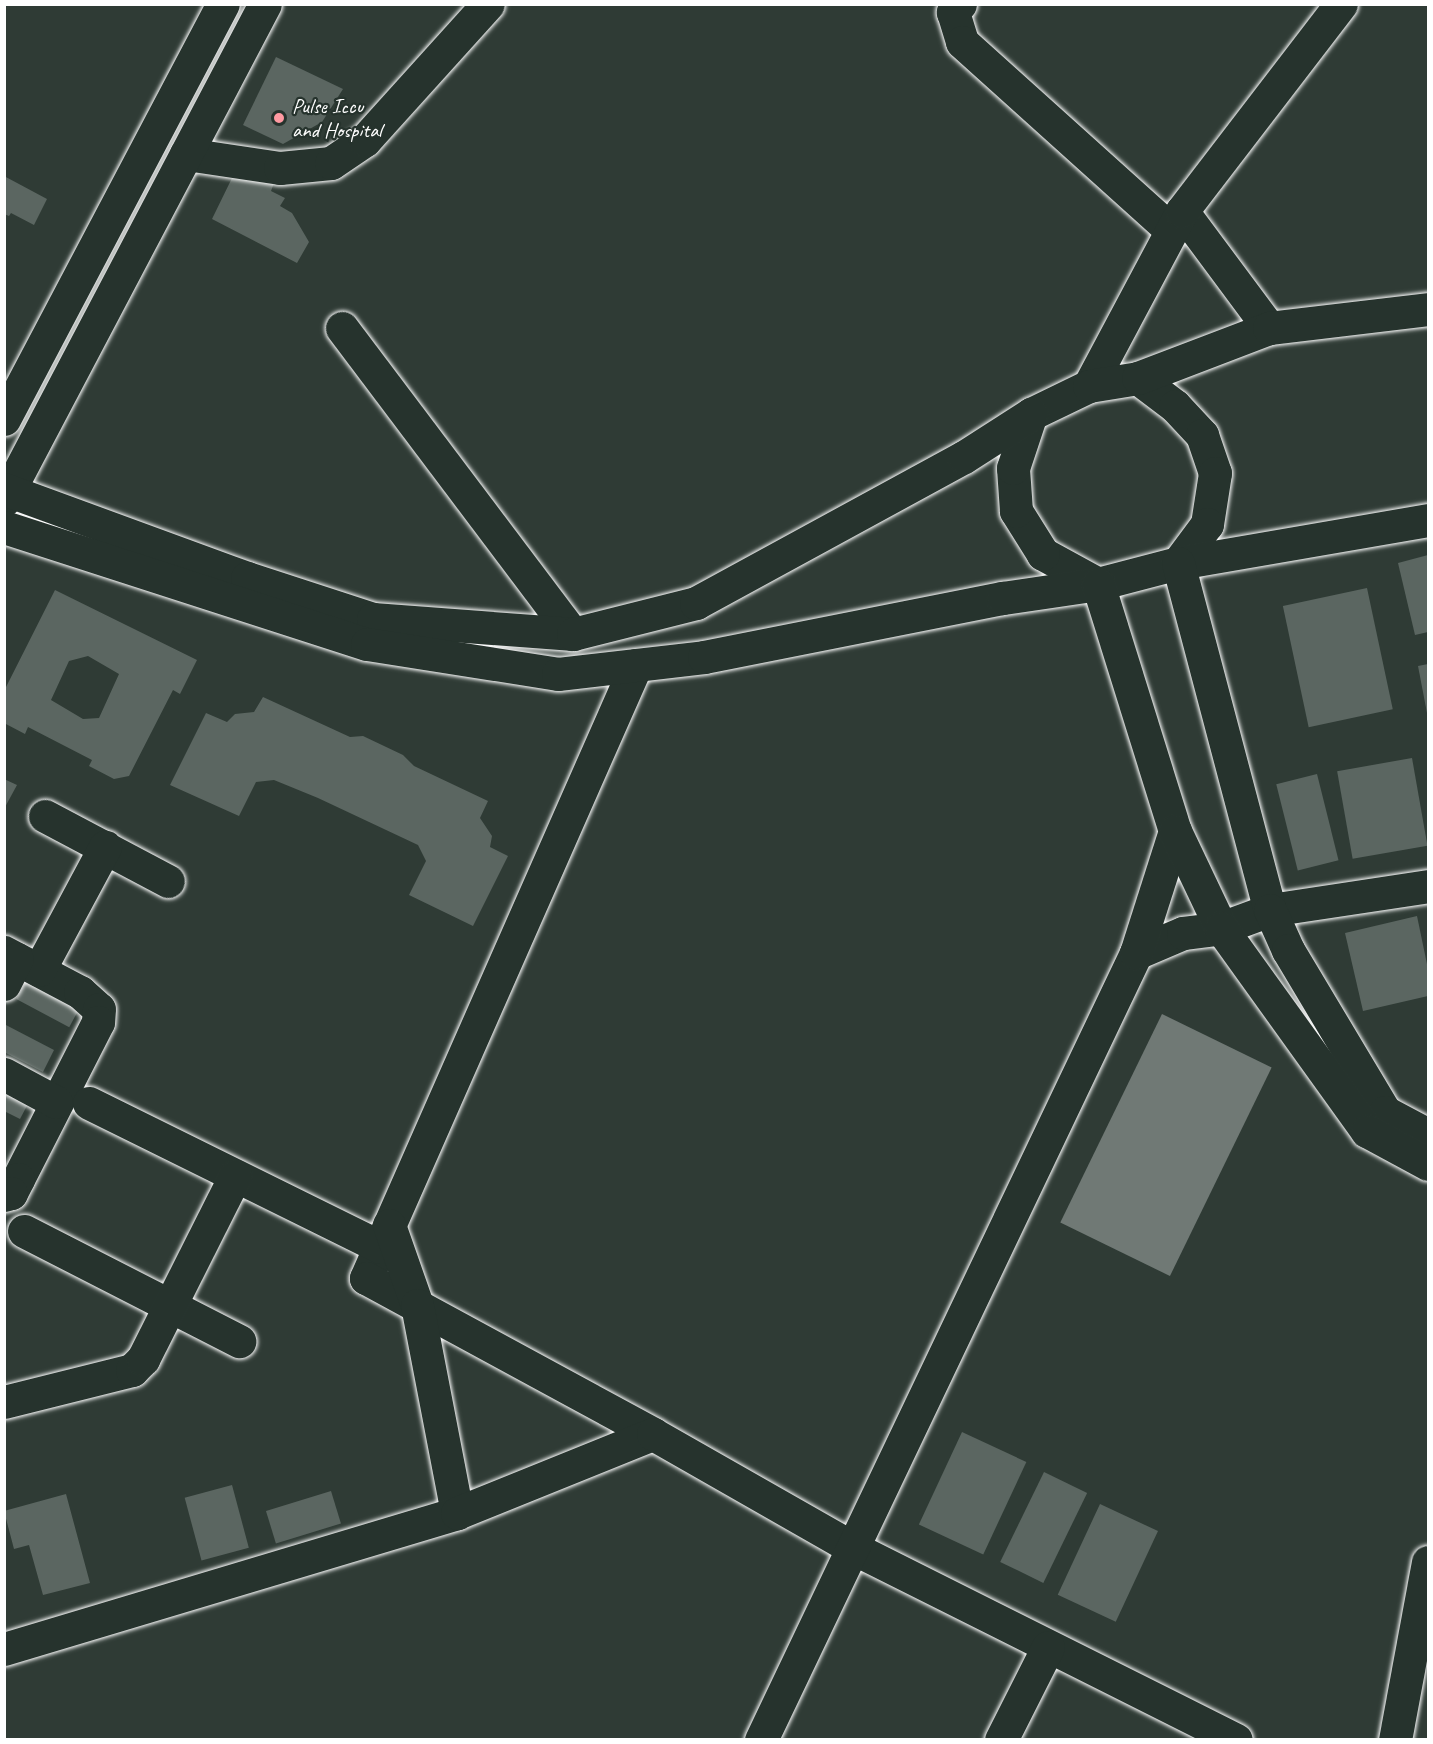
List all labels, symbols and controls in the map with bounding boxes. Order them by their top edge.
place label: Pulse Iccu and Hospital [292,93,381,143]
marker: Pulse Iccu and Hospital [270,109,288,127]

